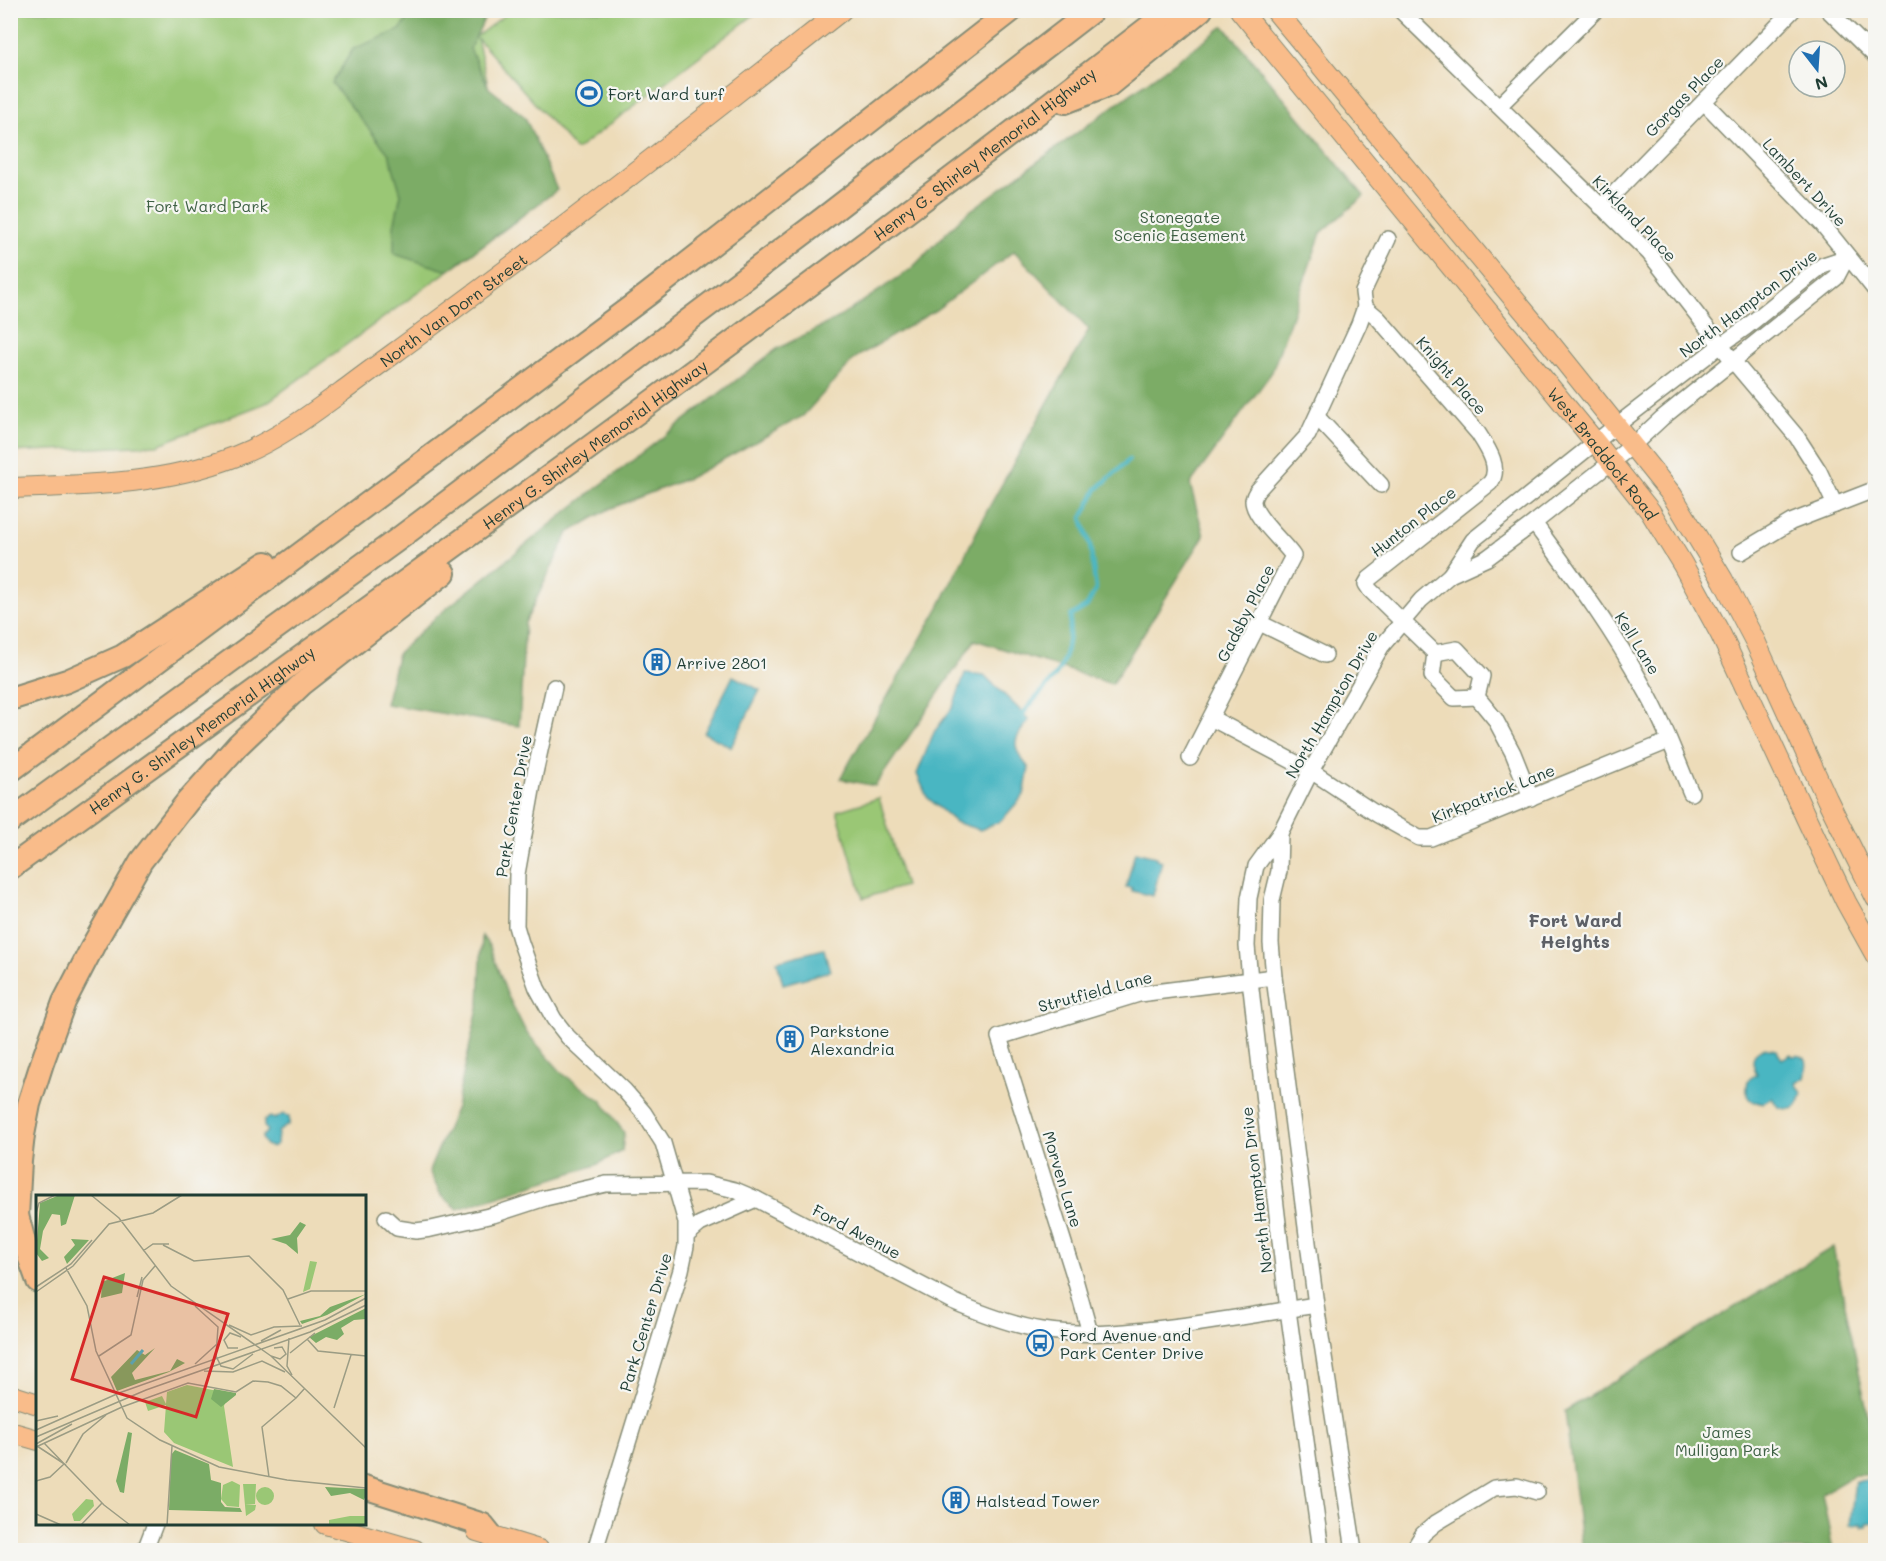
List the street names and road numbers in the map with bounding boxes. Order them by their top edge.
street label: Gorgas Place [1640,51,1728,141]
street label: Henry G. Shirley Memorial Highway [868,62,1099,245]
street label: Lambert Drive [1759,133,1851,231]
street label: Kirkland Place [1588,170,1682,266]
street label: North Hampton Drive [1675,244,1821,362]
street label: North Van Dorn Street [375,248,531,371]
street label: Knight Place [1412,332,1492,418]
street label: Henry G. Shirley Memorial Highway [477,354,711,533]
street label: West Braddock Road [1544,382,1663,523]
street label: Hunton Place [1366,481,1460,561]
street label: Gadsby Place [1211,561,1279,665]
street label: Kell Lane [1611,608,1665,678]
street label: North Hampton Drive [1280,626,1382,782]
street label: Henry G. Shirley Memorial Highway [84,641,318,818]
street label: Park Center Drive [490,733,536,879]
street label: Kirkpatrick Lane [1428,759,1558,827]
street label: Strutfield Lane [1036,966,1154,1016]
street label: North Hampton Drive [1235,1106,1277,1274]
street label: Morven Lane [1038,1128,1088,1230]
street label: Ford Avenue [809,1199,905,1263]
street label: Park Center Drive [614,1250,676,1394]

